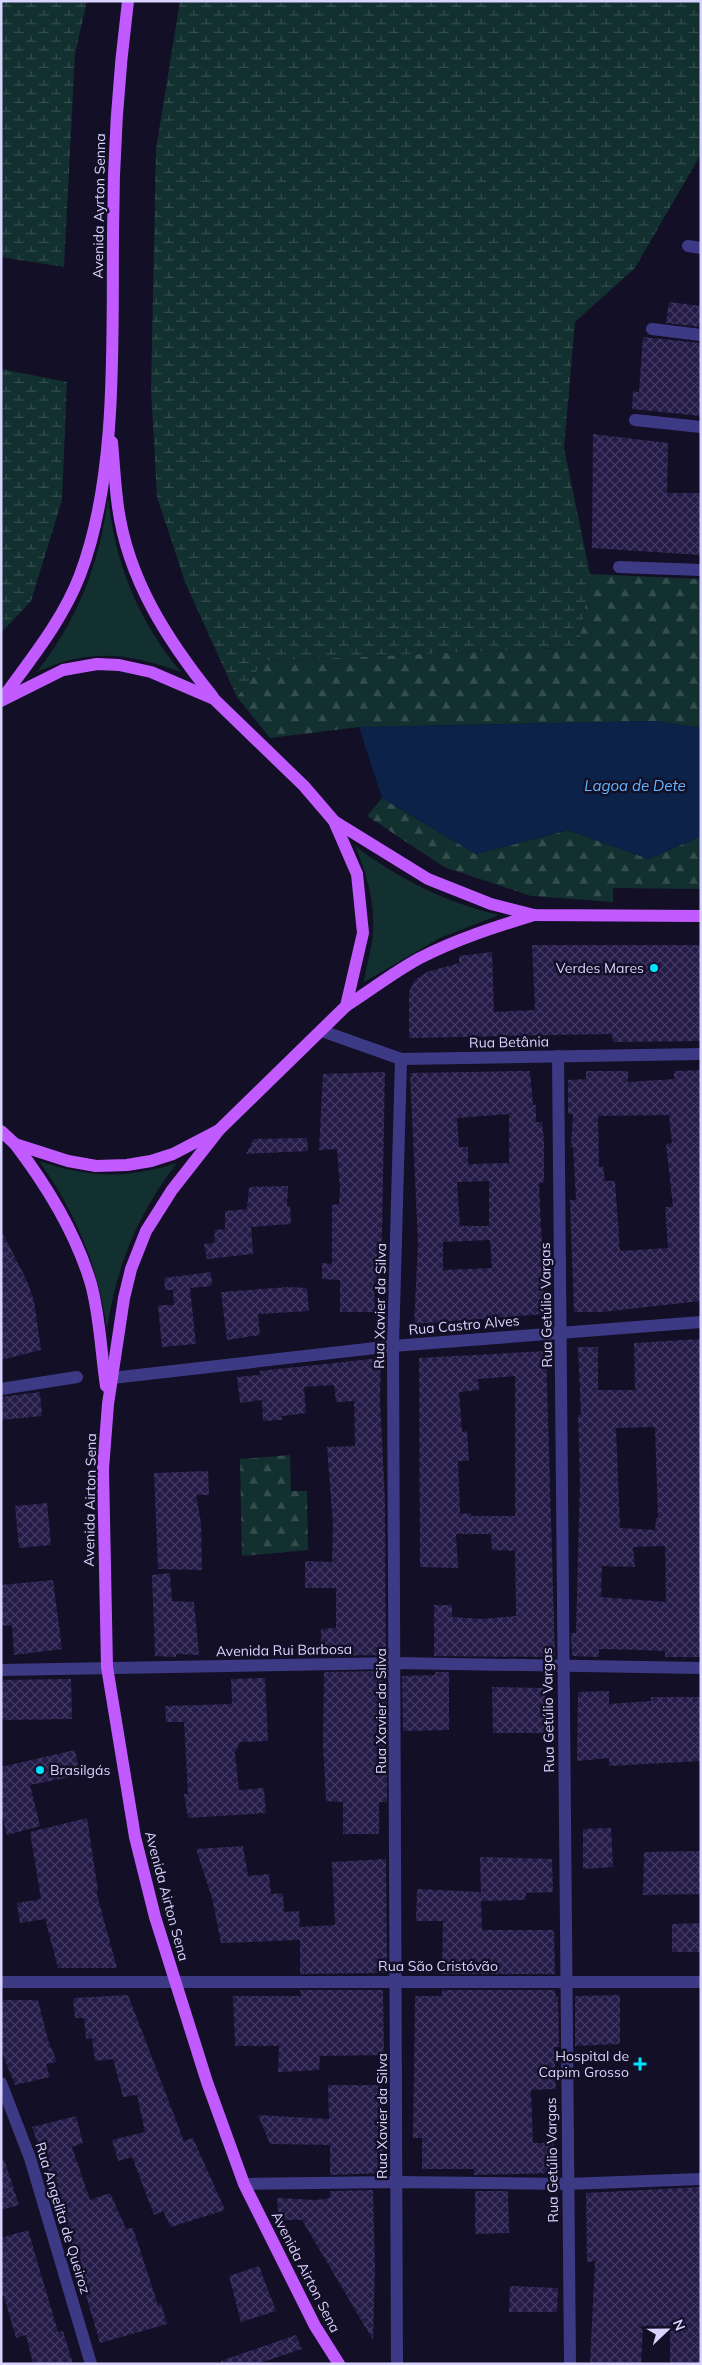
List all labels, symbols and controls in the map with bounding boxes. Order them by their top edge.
street label: Avenida Ayrton Senna [89,133,109,279]
water label: Lagoa de Dete [584,776,686,795]
place label: Verdes Mares [556,959,644,977]
marker: Verdes Mares [648,962,660,974]
street label: Rua Betânia [469,1032,549,1052]
street label: Rua Getúlio Vargas [536,1242,556,1368]
street label: Rua Xavier da Silva [370,1243,390,1369]
street label: Rua Castro Alves [408,1311,520,1339]
street label: Avenida Airton Sena [80,1433,100,1567]
street label: Avenida Rui Barbosa [216,1640,352,1660]
street label: Rua Getúlio Vargas [538,1647,558,1773]
street label: Rua Xavier da Silva [372,1648,390,1774]
place label: Brasilgás [50,1761,110,1779]
marker: Brasilgás [34,1764,46,1776]
street label: Avenida Airton Sena [141,1829,193,1963]
street label: Rua São Cristóvão [378,1957,498,1975]
place label: Hospital de Capim Grosso [538,2047,629,2081]
street label: Rua Xavier da Silva [373,2053,391,2179]
marker: Hospital de Capim Grosso [633,2057,647,2071]
street label: Rua Getúlio Vargas [542,2097,562,2223]
street label: Rua Angelita de Queiroz [31,2140,95,2296]
street label: Avenida Airton Sena [268,2208,344,2336]
north arrow [642,2305,692,2355]
text: N [669,2317,689,2333]

